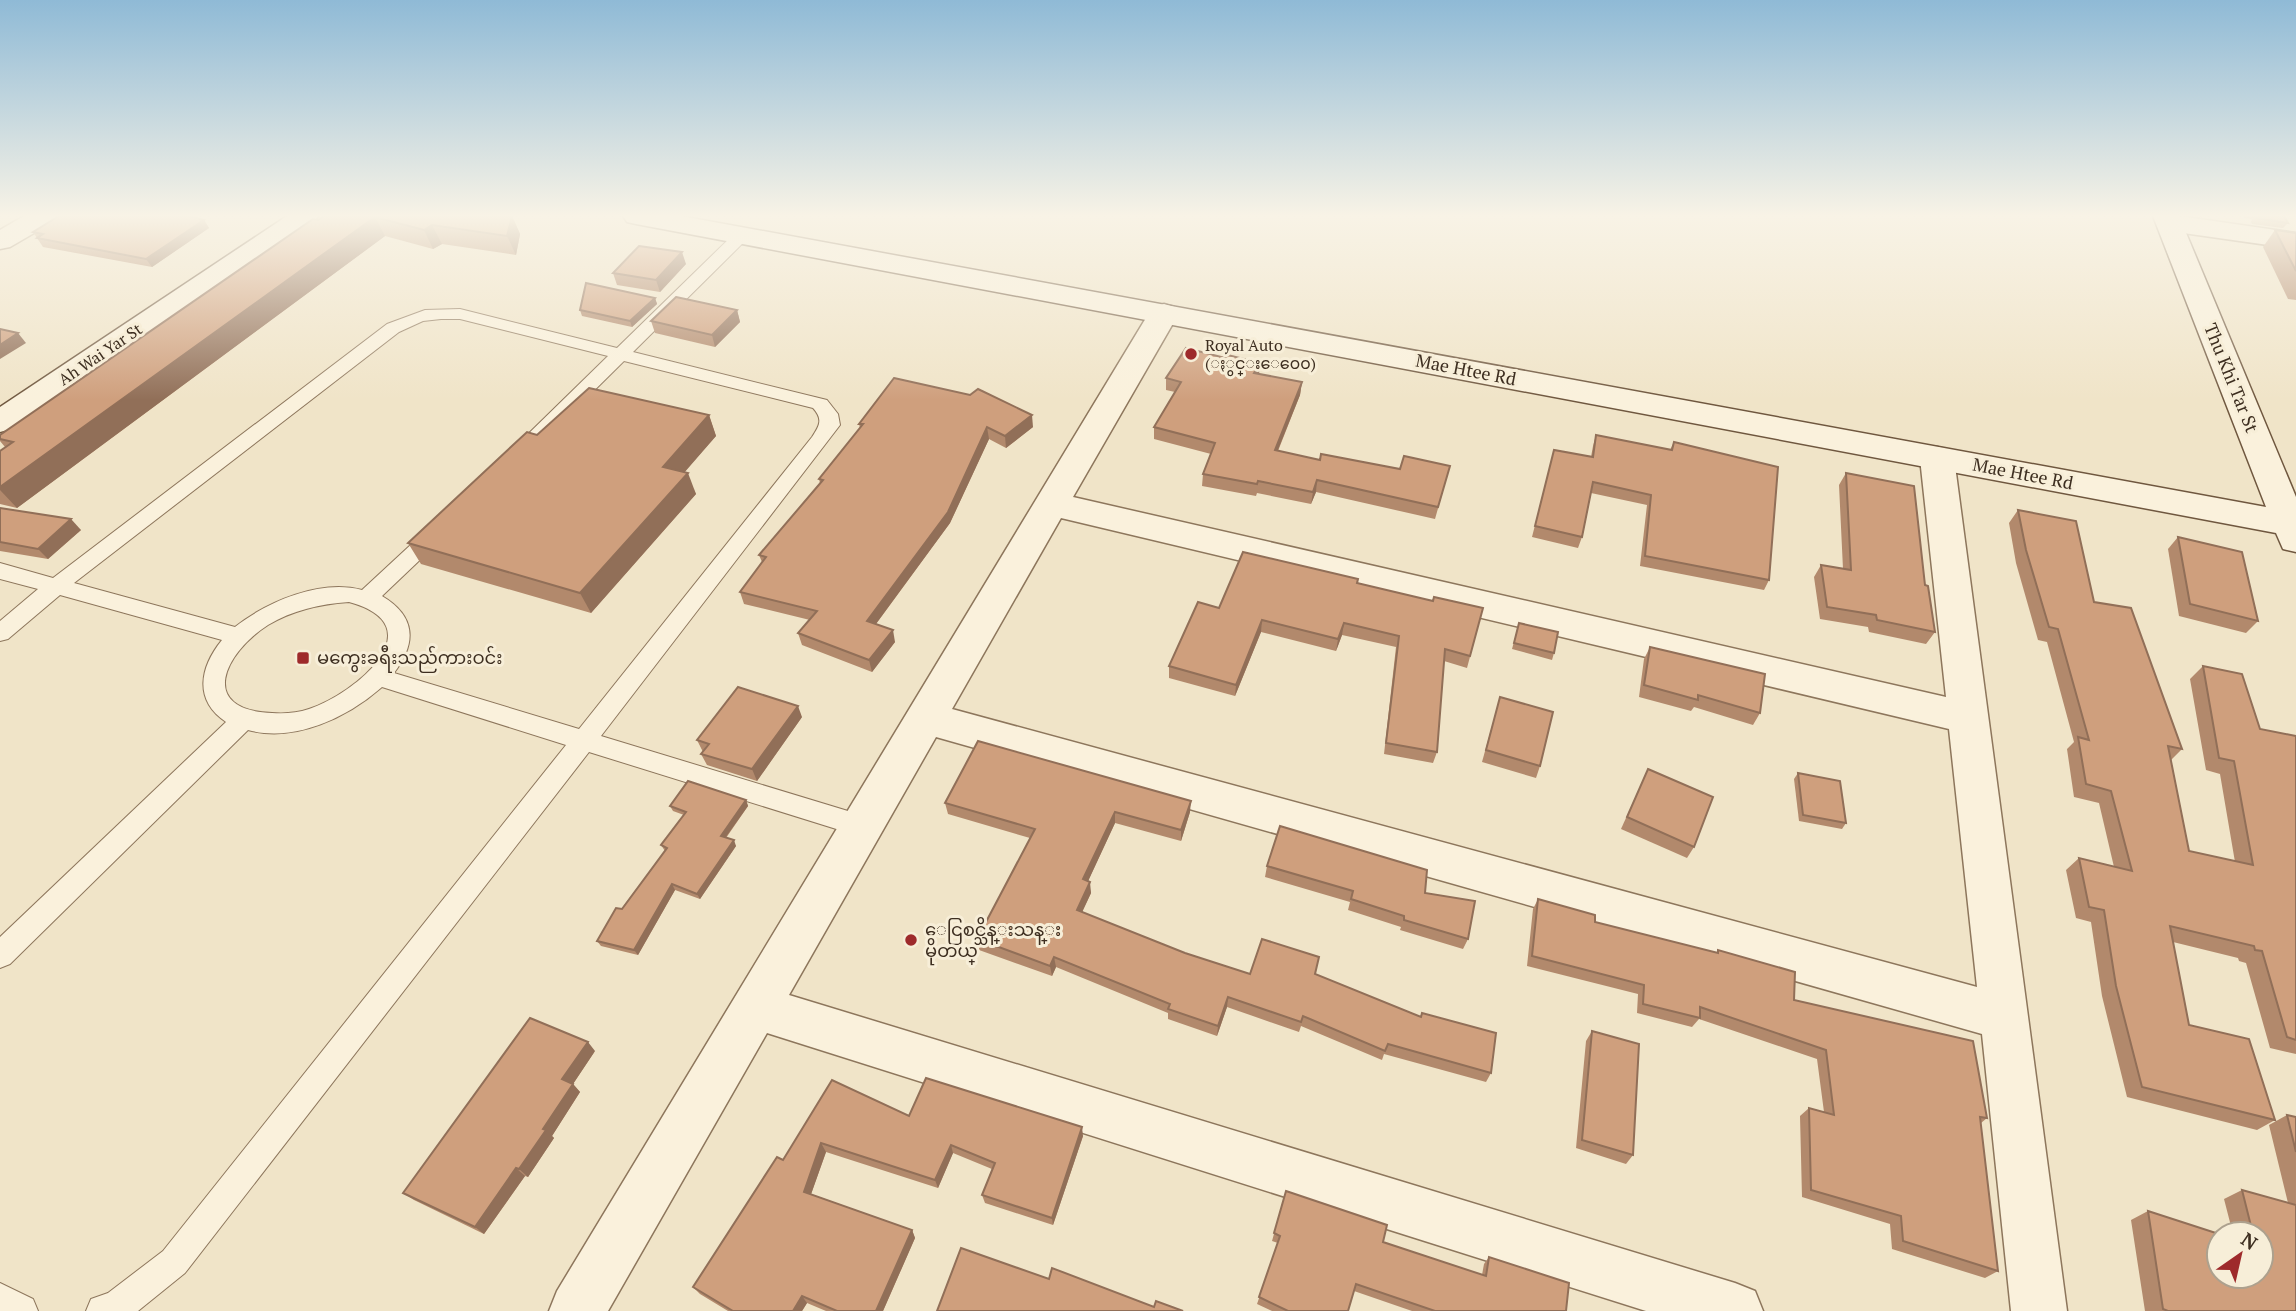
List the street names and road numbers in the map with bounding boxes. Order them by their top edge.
street label: Ah Wai Yar St [54,318,146,390]
street label: Thu Khi Tar St [2199,319,2265,436]
street label: Mae Htee Rd [1414,348,1518,391]
street label: Mae Htee Rd [1971,452,2075,495]

